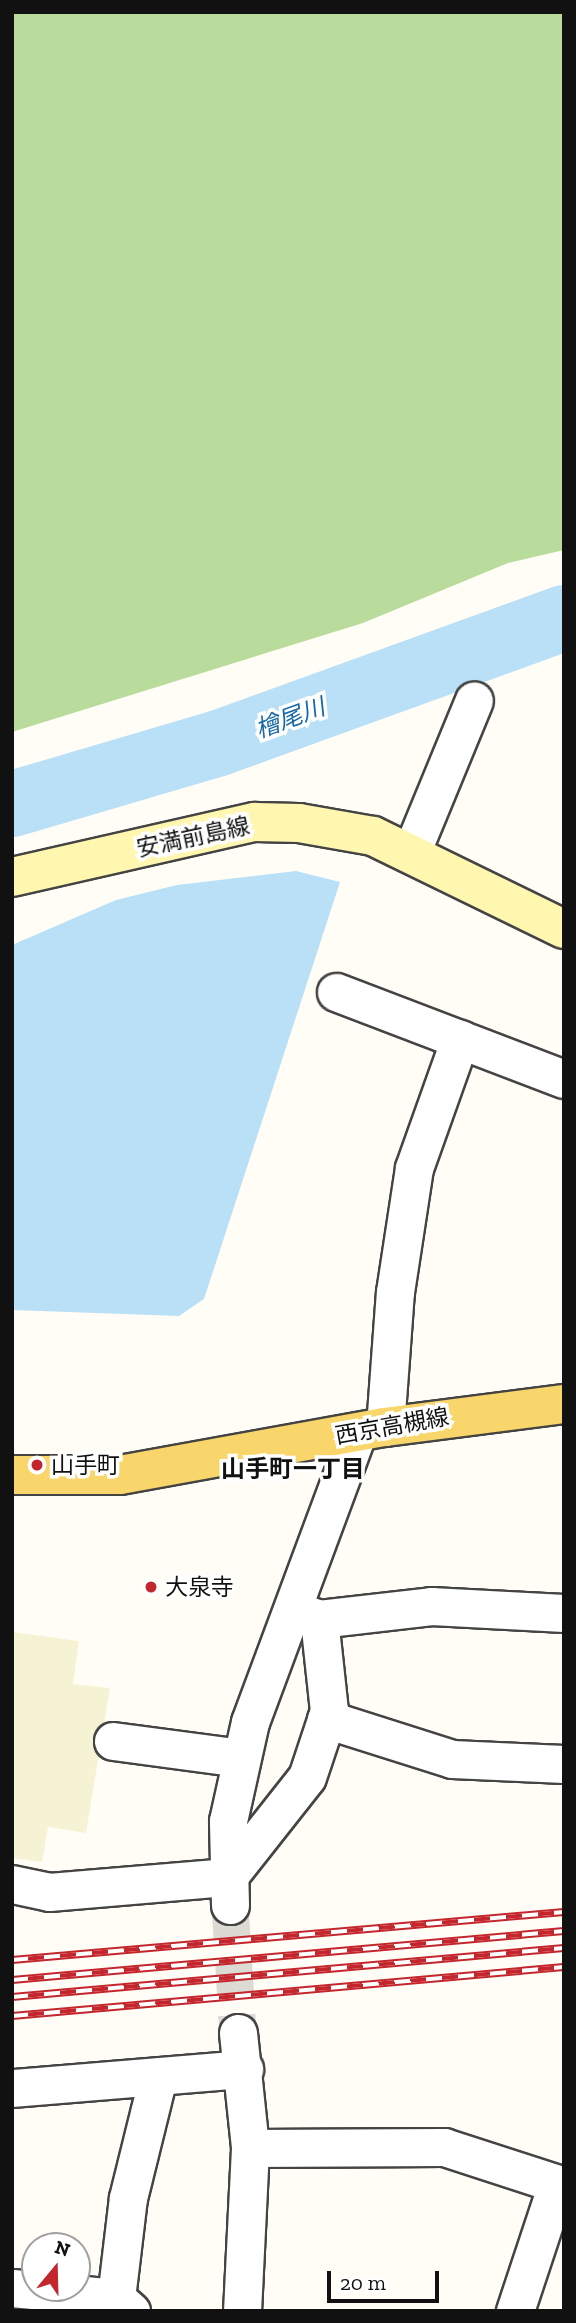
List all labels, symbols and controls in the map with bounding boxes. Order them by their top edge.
water label: 檜尾川 [251,692,329,744]
street label: 安満前島線 [134,812,252,862]
street label: 西京高槻線 [333,1402,451,1450]
place label: 山手町 [51,1451,120,1479]
district label: 山手町一丁目 [221,1455,365,1483]
marker: 山手町 [29,1457,45,1473]
place label: 大泉寺 [165,1573,234,1601]
marker: 大泉寺 [143,1579,159,1595]
north arrow [21,2232,91,2302]
text: N [52,2235,73,2262]
scale bar [331,2256,443,2300]
text: 20 m [340,2270,386,2295]

